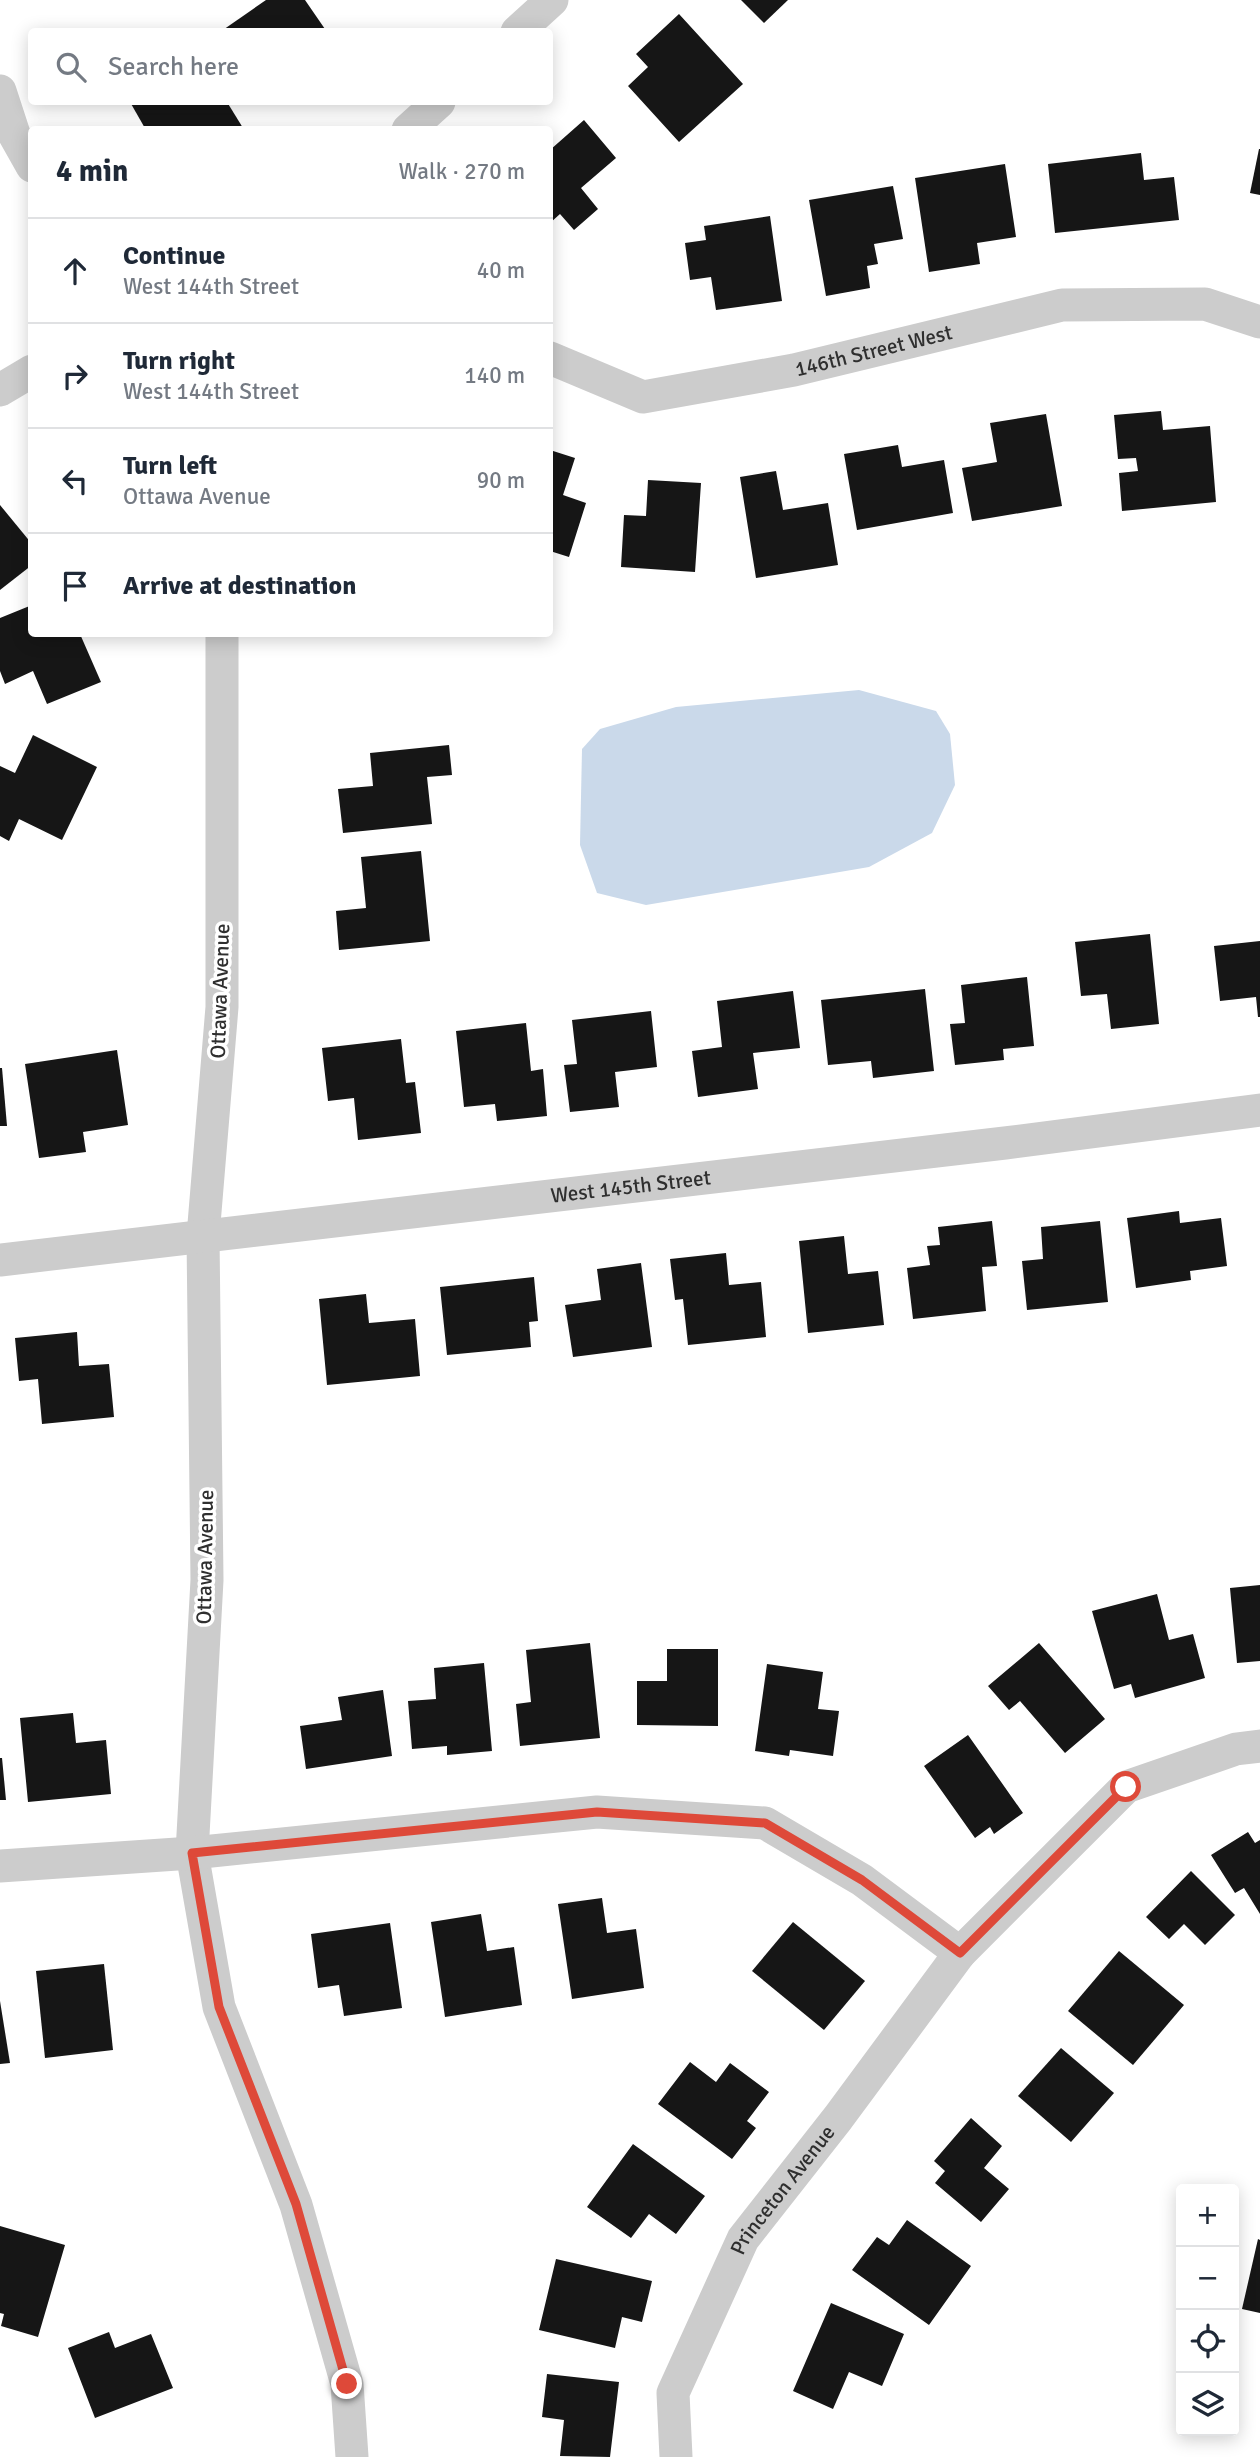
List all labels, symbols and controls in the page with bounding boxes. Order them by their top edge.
search box [28,28,553,105]
icon: search [52,48,90,86]
text: Search here [108,51,239,83]
text: 4 min [56,153,128,190]
text: Walk · 270 m [399,157,525,186]
text: Continue [123,240,225,272]
icon: ahead [56,252,94,290]
text: 40 m [477,256,525,285]
text: West 144th Street [123,272,299,301]
street label: 146th Street West [792,319,955,382]
text: Turn right [123,345,235,377]
icon: right [56,357,94,395]
text: 140 m [464,361,525,390]
text: West 144th Street [123,377,299,406]
text: Turn left [123,450,217,482]
icon: left [56,462,94,500]
text: 90 m [477,466,525,495]
text: Ottawa Avenue [123,482,271,511]
icon: arrive [56,567,94,605]
text: Arrive at destination [123,570,356,602]
street label: Ottawa Avenue [205,923,235,1059]
street label: West 145th Street [549,1164,712,1209]
street label: Ottawa Avenue [191,1489,219,1625]
route start [1110,1771,1141,1802]
street label: Princeton Avenue [725,2120,840,2259]
map controls [1176,2184,1239,2436]
button: + [1176,2184,1239,2247]
button: − [1176,2247,1239,2310]
button: locate [1176,2310,1239,2373]
route end [331,2368,362,2399]
button: layers [1176,2373,1239,2436]

